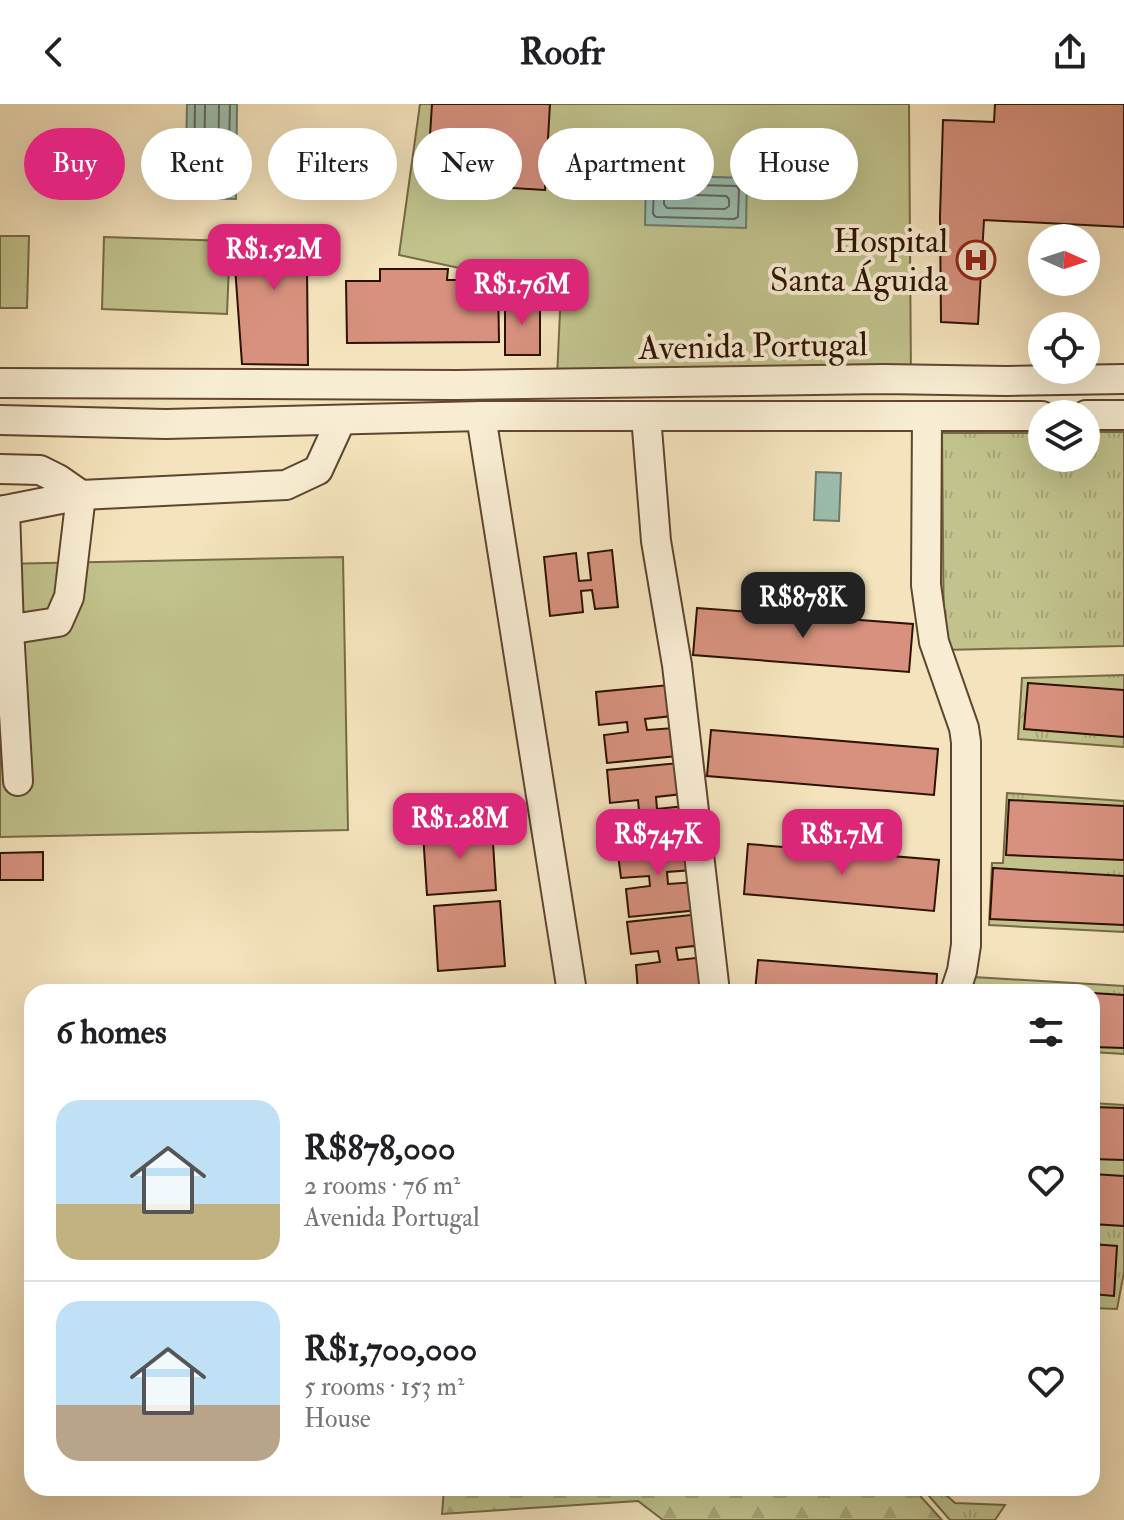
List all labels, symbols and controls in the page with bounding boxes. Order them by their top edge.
icon: back [32,30,76,74]
text: Roofr [519,30,605,75]
icon: share [1048,30,1092,74]
chip: Buy [24,128,125,200]
chip: Rent [141,128,252,200]
chip: Filters [268,128,397,200]
chip: New [413,128,522,200]
chip: Apartment [538,128,714,200]
chip: House [730,128,858,200]
place label: Hospital Santa Águida [770,220,949,302]
pin: R$1.52M [200,224,348,292]
north arrow [1028,224,1100,296]
map controls [1028,224,1100,472]
text: R$1.52M [226,234,322,266]
hospital icon: Hospital Santa Águida [955,239,997,281]
pin: R$1.76M [448,259,596,327]
text: R$1.76M [474,269,570,301]
button: locate [1028,312,1100,384]
street label: Avenida Portugal [637,323,868,370]
button: layers [1028,400,1100,472]
pin: R$878K [738,572,868,640]
text: R$878K [759,582,847,614]
pin: R$1.28M [386,793,534,861]
text: R$1.28M [411,803,509,835]
pin: R$747K [593,809,723,877]
pin: R$1.7M [777,809,907,877]
text: R$747K [614,819,702,851]
text: R$1.7M [800,819,884,851]
icon: filters [1024,1010,1068,1054]
text: 6 homes [56,1011,167,1054]
text: R$878,000 [304,1127,455,1170]
icon: home [120,1132,216,1228]
icon: heart [1024,1158,1068,1202]
text: 2 rooms · 76 m² [304,1170,460,1202]
text: Avenida Portugal [304,1202,480,1234]
text: R$1,700,000 [304,1328,477,1371]
icon: home [120,1333,216,1429]
icon: heart [1024,1359,1068,1403]
text: 5 rooms · 153 m² [304,1371,464,1403]
text: House [304,1403,371,1435]

